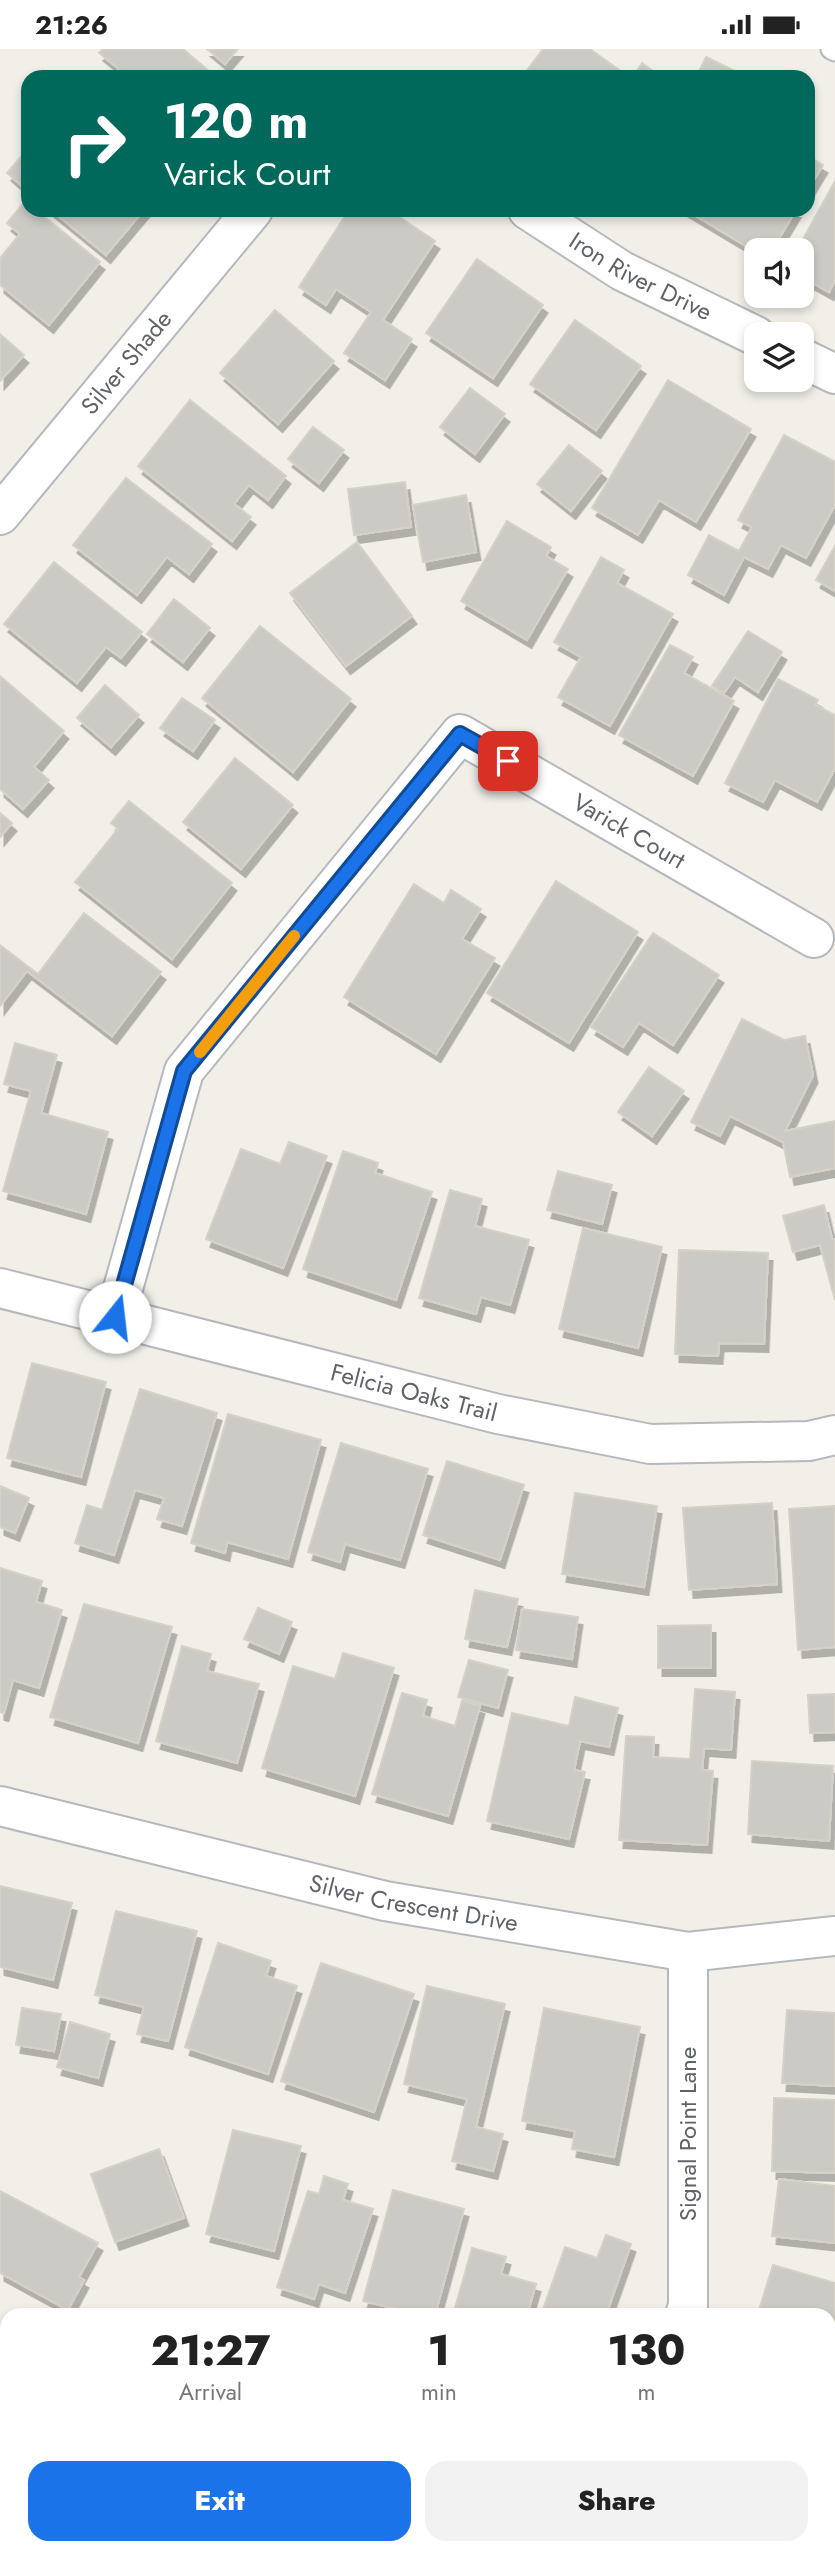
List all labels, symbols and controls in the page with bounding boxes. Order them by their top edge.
text: 21:26 [35,6,108,44]
text: 120 m [164,86,308,156]
icon: right [49,98,140,189]
text: Varick Court [164,151,330,197]
street label: Iron River Drive [562,223,718,329]
map controls [744,238,814,392]
button: sound [744,238,814,308]
street label: Silver Shade [72,302,180,422]
button: layers [744,322,814,392]
pin [478,731,538,791]
icon: arrive [489,742,527,780]
street label: Varick Court [566,785,692,877]
position arrow [78,1280,152,1354]
street label: Felicia Oaks Trail [327,1354,501,1430]
street label: Silver Crescent Drive [306,1865,521,1940]
street label: Signal Point Lane [670,2047,705,2221]
text: 21:27 [151,2320,270,2381]
text: 1 [428,2320,450,2381]
text: 130 [608,2320,685,2381]
text: Arrival [179,2375,242,2409]
text: min [421,2375,457,2409]
text: m [637,2375,655,2409]
button: Exit [28,2461,411,2541]
button: Share [425,2461,808,2541]

